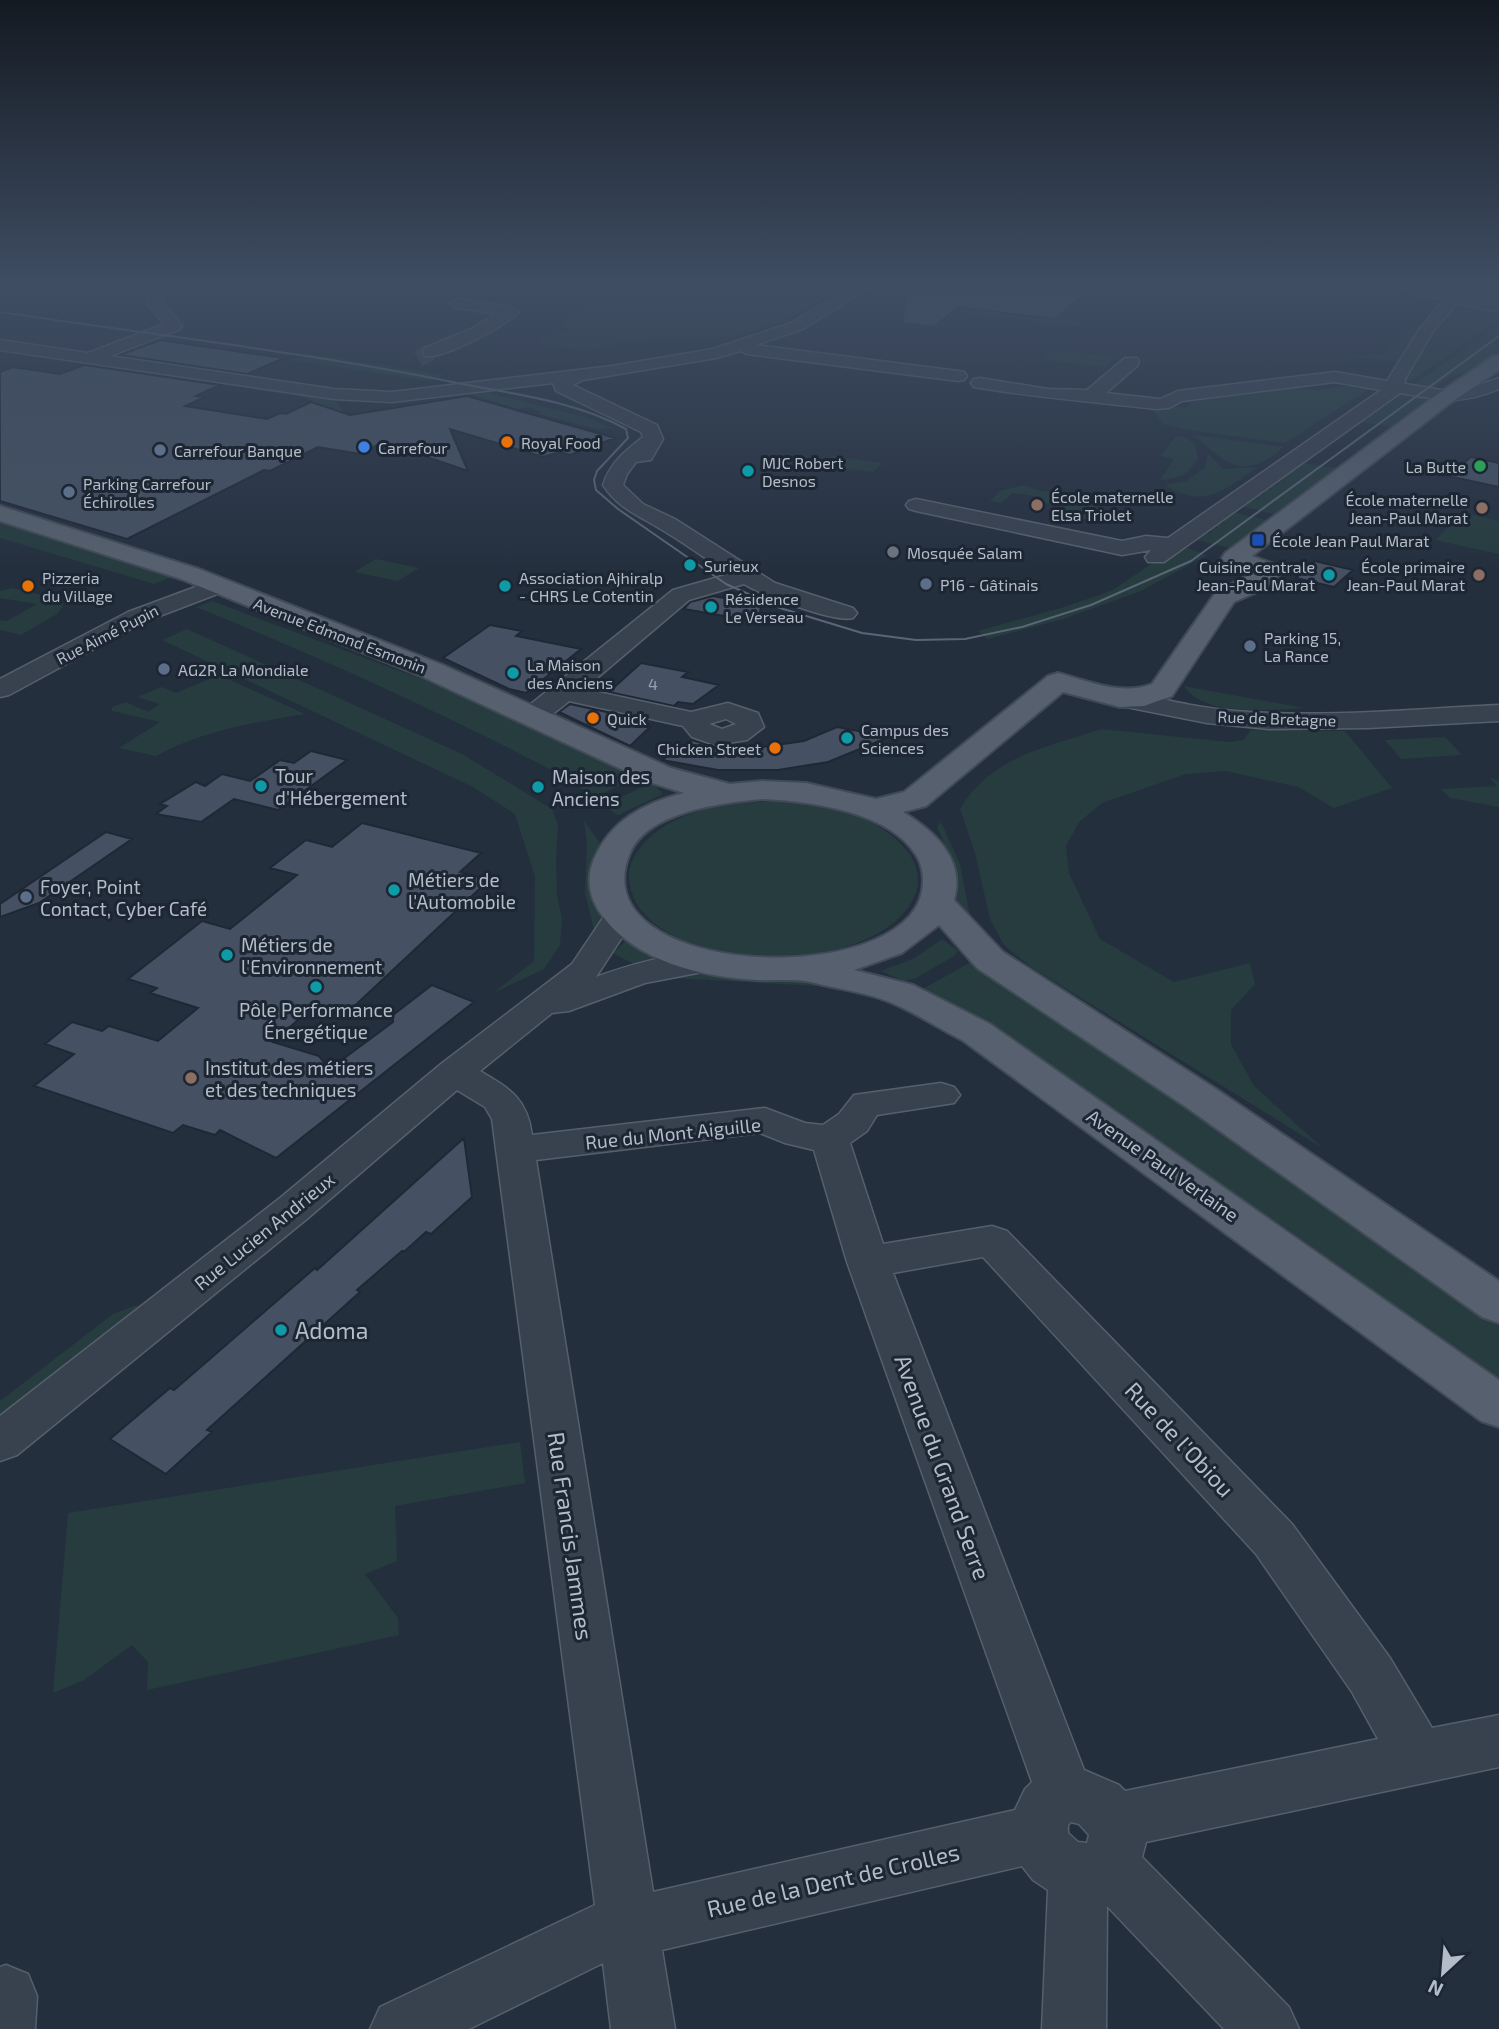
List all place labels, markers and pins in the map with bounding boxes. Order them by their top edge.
place label: Royal Food [521,433,601,452]
marker: Royal Food [499,434,515,450]
place label: Carrefour [378,438,448,457]
marker: Carrefour [356,439,372,455]
place label: Carrefour Banque [174,441,302,460]
marker: Carrefour Banque [152,442,168,458]
place label: MJC Robert Desnos [762,453,843,490]
place label: La Butte [1406,457,1466,476]
marker: La Butte [1472,458,1488,474]
marker: MJC Robert Desnos [740,463,756,479]
place label: Parking Carrefour Échirolles [83,474,212,511]
marker: Parking Carrefour Échirolles [61,484,77,500]
place label: École maternelle Elsa Triolet [1051,487,1174,524]
place label: École maternelle Jean-Paul Marat [1345,490,1468,527]
marker: École maternelle Elsa Triolet [1029,497,1045,513]
marker: École maternelle Jean-Paul Marat [1474,500,1490,516]
place label: École Jean Paul Marat [1272,531,1429,550]
marker: École Jean Paul Marat [1250,532,1266,548]
place label: Mosquée Salam [907,543,1023,562]
marker: Mosquée Salam [885,544,901,560]
place label: Surieux [704,556,759,575]
marker: Surieux [682,557,698,573]
place label: Cuisine centrale Jean-Paul Marat [1196,557,1315,594]
place label: École primaire Jean-Paul Marat [1346,557,1465,594]
marker: Cuisine centrale Jean-Paul Marat [1321,567,1337,583]
marker: École primaire Jean-Paul Marat [1471,567,1487,583]
place label: Pizzeria du Village [42,568,113,605]
place label: Association Ajhiralp - CHRS Le Cotentin [519,568,663,605]
place label: P16 - Gâtinais [940,575,1038,594]
marker: P16 - Gâtinais [918,576,934,592]
marker: Pizzeria du Village [20,578,36,594]
marker: Association Ajhiralp - CHRS Le Cotentin [497,578,513,594]
place label: Résidence Le Verseau [725,589,804,626]
marker: Résidence Le Verseau [703,599,719,615]
place label: Parking 15, La Rance [1264,628,1341,665]
marker: Parking 15, La Rance [1242,638,1258,654]
place label: La Maison des Anciens [527,655,613,692]
place label: AG2R La Mondiale [178,660,309,679]
marker: AG2R La Mondiale [156,661,172,677]
marker: La Maison des Anciens [505,665,521,681]
place label: Quick [607,709,647,729]
marker: Quick [585,710,601,726]
place label: Campus des Sciences [861,720,949,757]
marker: Campus des Sciences [839,730,855,746]
place label: Chicken Street [657,739,761,758]
marker: Chicken Street [767,740,783,756]
place label: Tour d'Hébergement [275,764,407,809]
place label: Maison des Anciens [552,765,650,810]
marker: Tour d'Hébergement [253,778,269,794]
marker: Maison des Anciens [530,779,546,795]
place label: Métiers de l'Automobile [408,868,516,913]
place label: Foyer, Point Contact, Cyber Café [40,875,207,920]
marker: Métiers de l'Automobile [386,882,402,898]
marker: Foyer, Point Contact, Cyber Café [18,889,34,905]
place label: Métiers de l'Environnement [241,933,382,978]
marker: Métiers de l'Environnement [219,947,235,963]
marker: Pôle Performance Énergétique [308,979,324,995]
place label: Pôle Performance Énergétique [239,998,393,1043]
place label: Institut des métiers et des techniques [205,1056,373,1101]
marker: Institut des métiers et des techniques [183,1070,199,1086]
place label: Adoma [295,1316,368,1344]
marker: Adoma [273,1322,289,1338]

